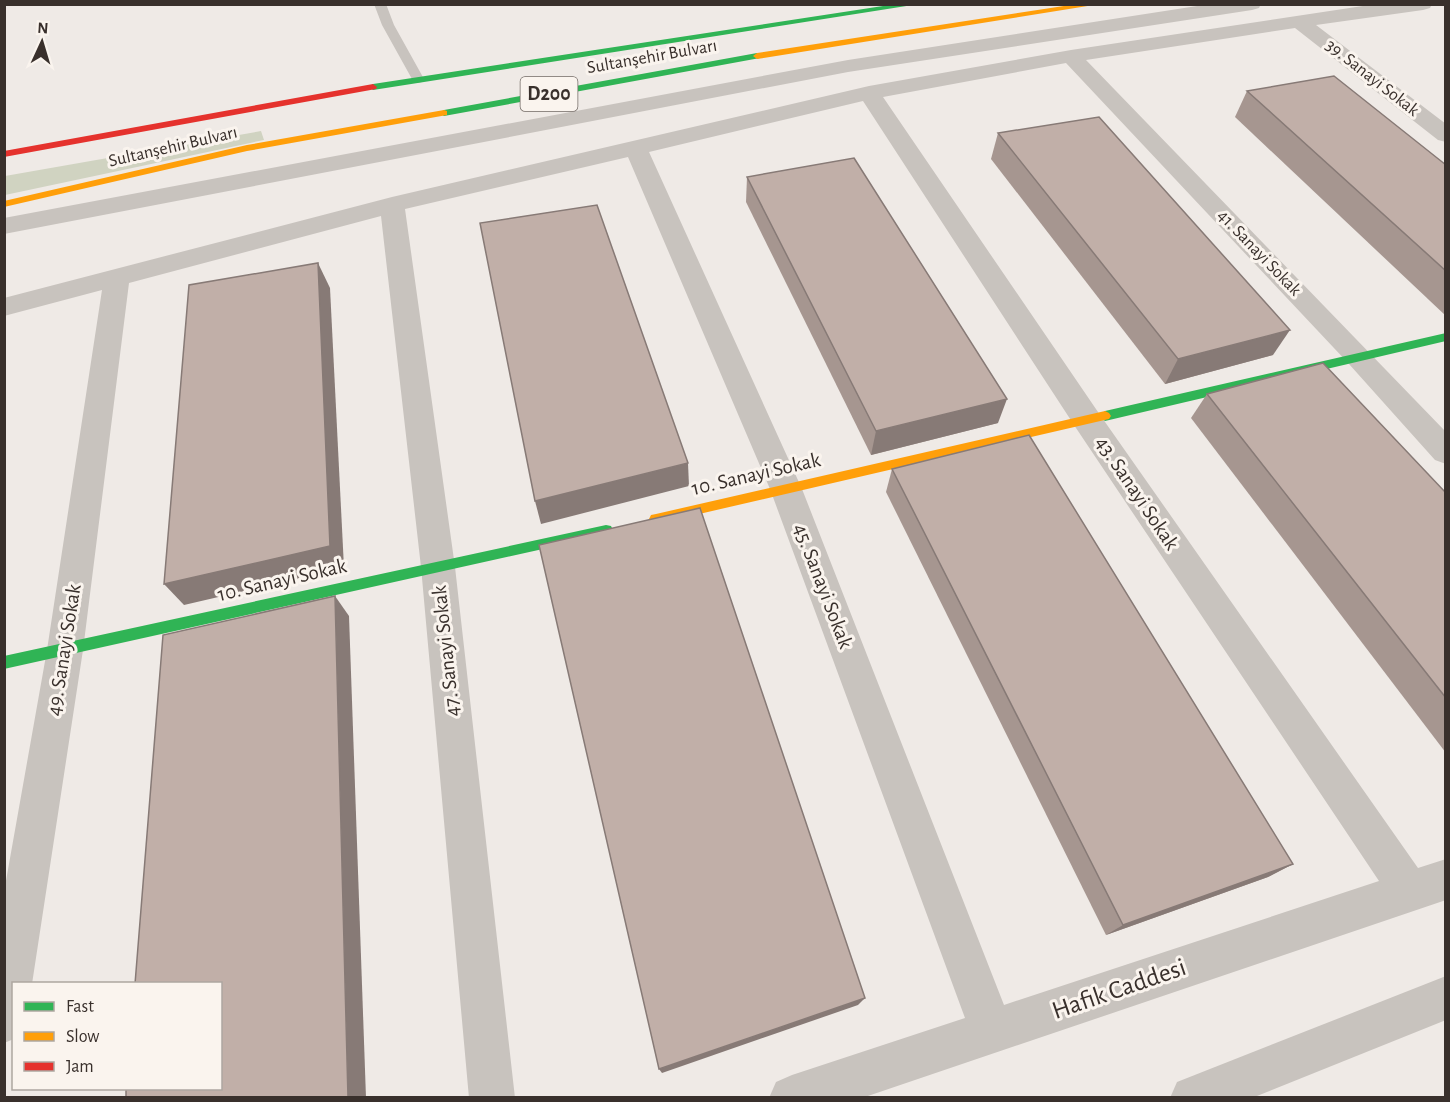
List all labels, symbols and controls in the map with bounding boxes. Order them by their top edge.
north arrow [12,12,72,72]
text: N [37,20,49,36]
street label: 39. Sanayi Sokak [1322,36,1423,120]
street label: Sultanşehir Bulvarı [586,37,718,77]
road number: D200 [520,77,578,111]
street label: Sultanşehir Bulvarı [107,123,239,171]
street label: 41. Sanayi Sokak [1214,206,1305,300]
street label: 43. Sanayi Sokak [1091,432,1183,554]
street label: 10. Sanayi Sokak [690,449,823,499]
street label: 45. Sanayi Sokak [790,521,857,652]
street label: 10. Sanayi Sokak [216,555,349,605]
street label: 49. Sanayi Sokak [43,582,85,717]
street label: 47. Sanayi Sokak [429,584,463,718]
street label: Hafik Caddesi [1049,954,1189,1024]
legend [12,982,222,1090]
text: Fast [66,998,94,1016]
text: Slow [66,1028,99,1046]
text: Jam [66,1058,94,1076]

